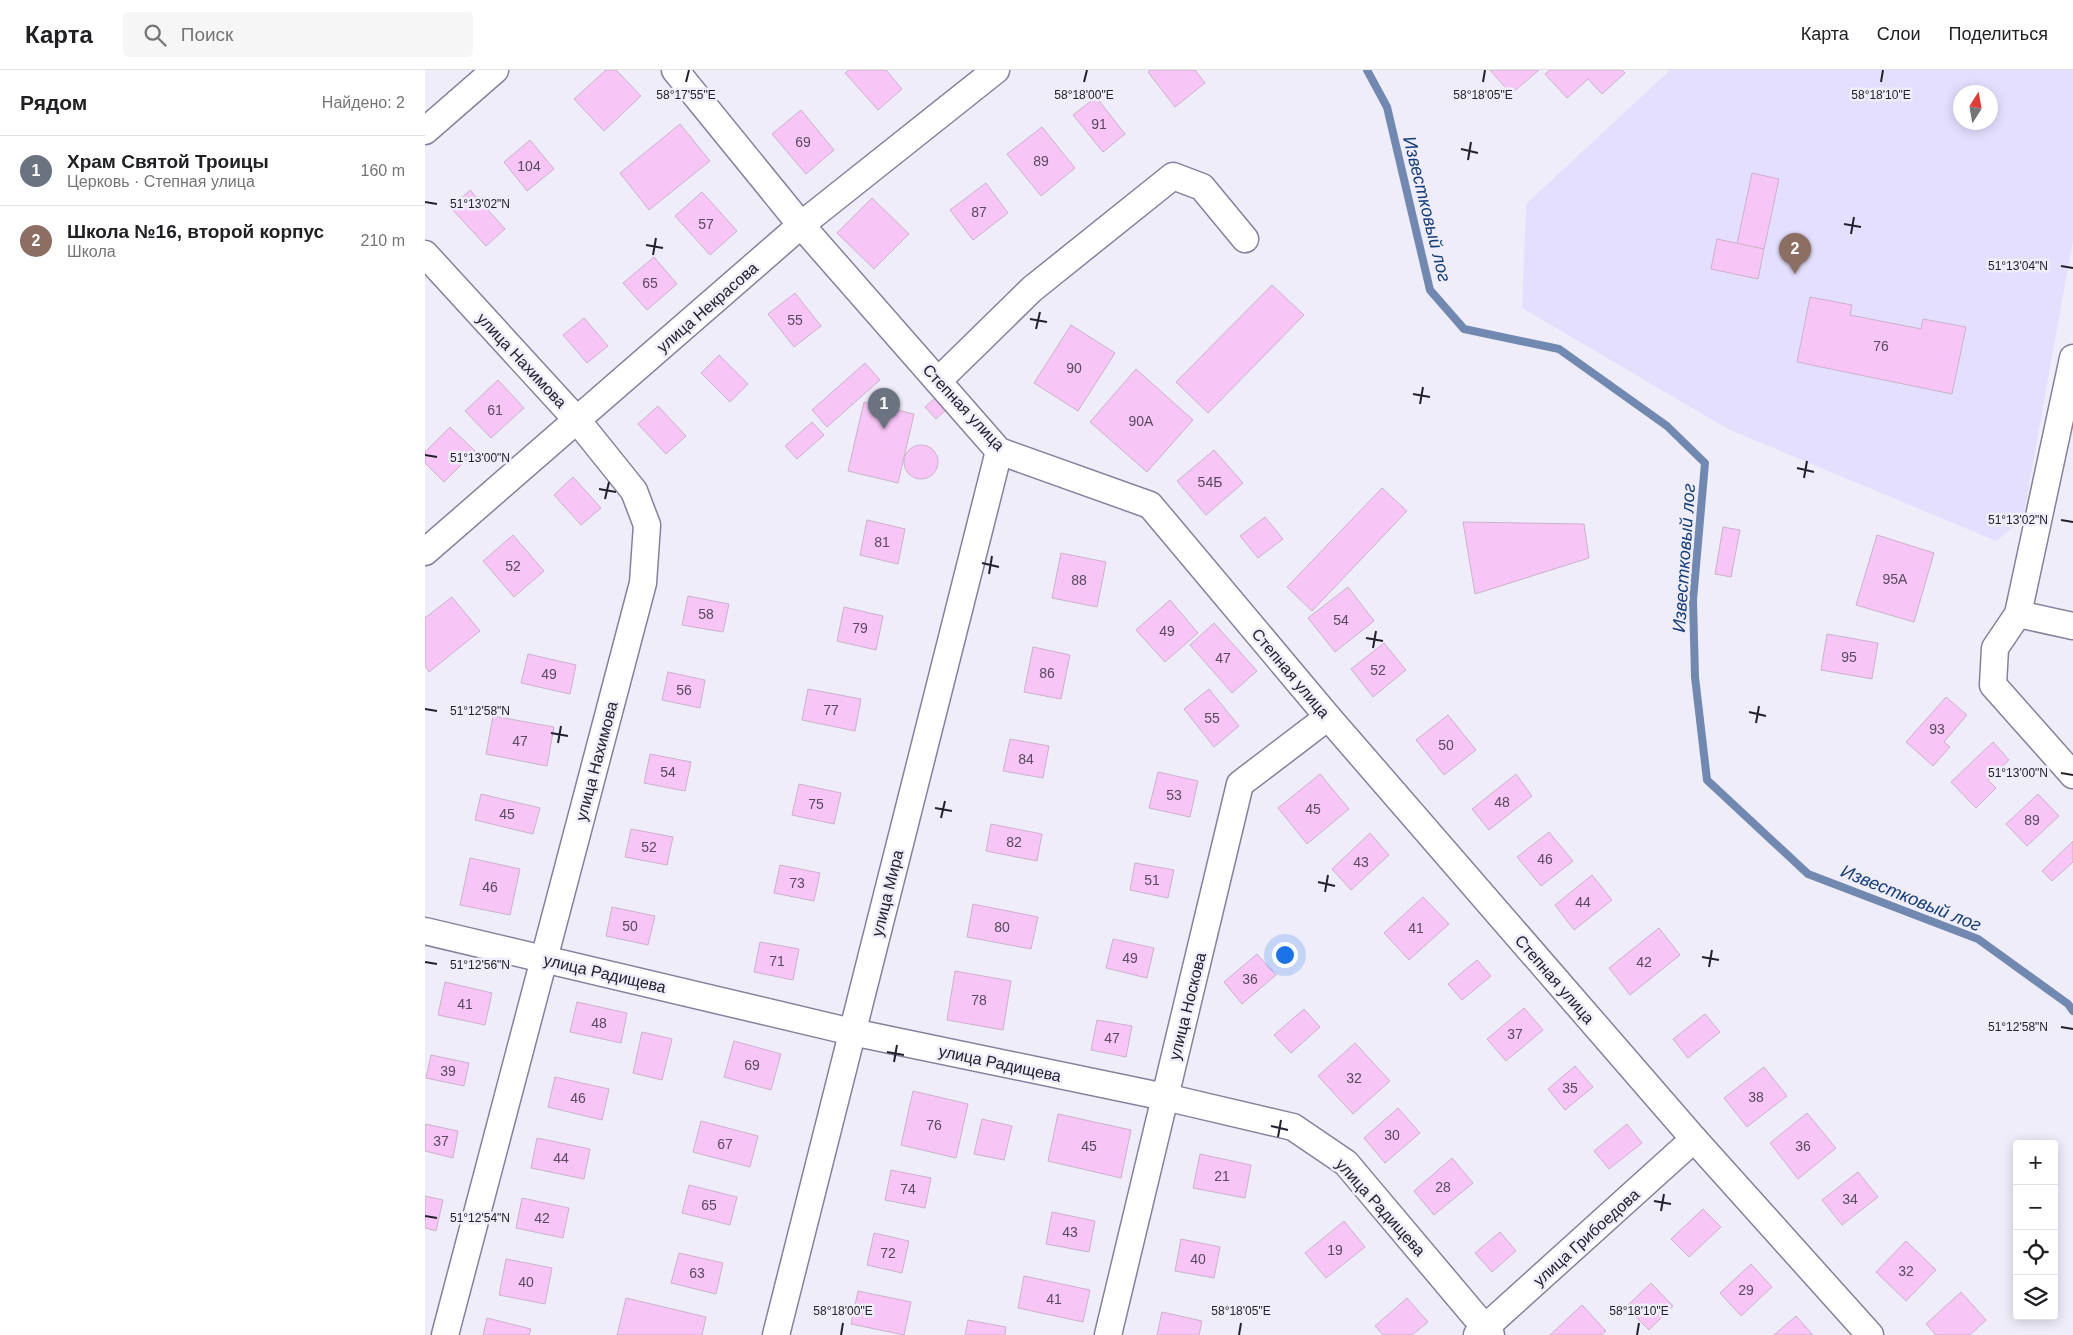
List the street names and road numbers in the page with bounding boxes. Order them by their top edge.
street label: улица Некрасова [653,259,761,356]
street label: улица Нахимова [473,310,570,411]
street label: Степная улица [920,361,1008,454]
street label: Степная улица [1248,625,1333,721]
street label: улица Нахимова [572,699,621,823]
street label: улица Мира [869,848,906,938]
street label: Степная улица [1512,932,1598,1027]
street label: улица Радищева [542,951,668,996]
street label: улица Носкова [1166,951,1209,1062]
street label: улица Радищева [937,1042,1063,1085]
street label: улица Радищева [1333,1155,1429,1259]
street label: улица Грибоедова [1530,1185,1643,1289]

